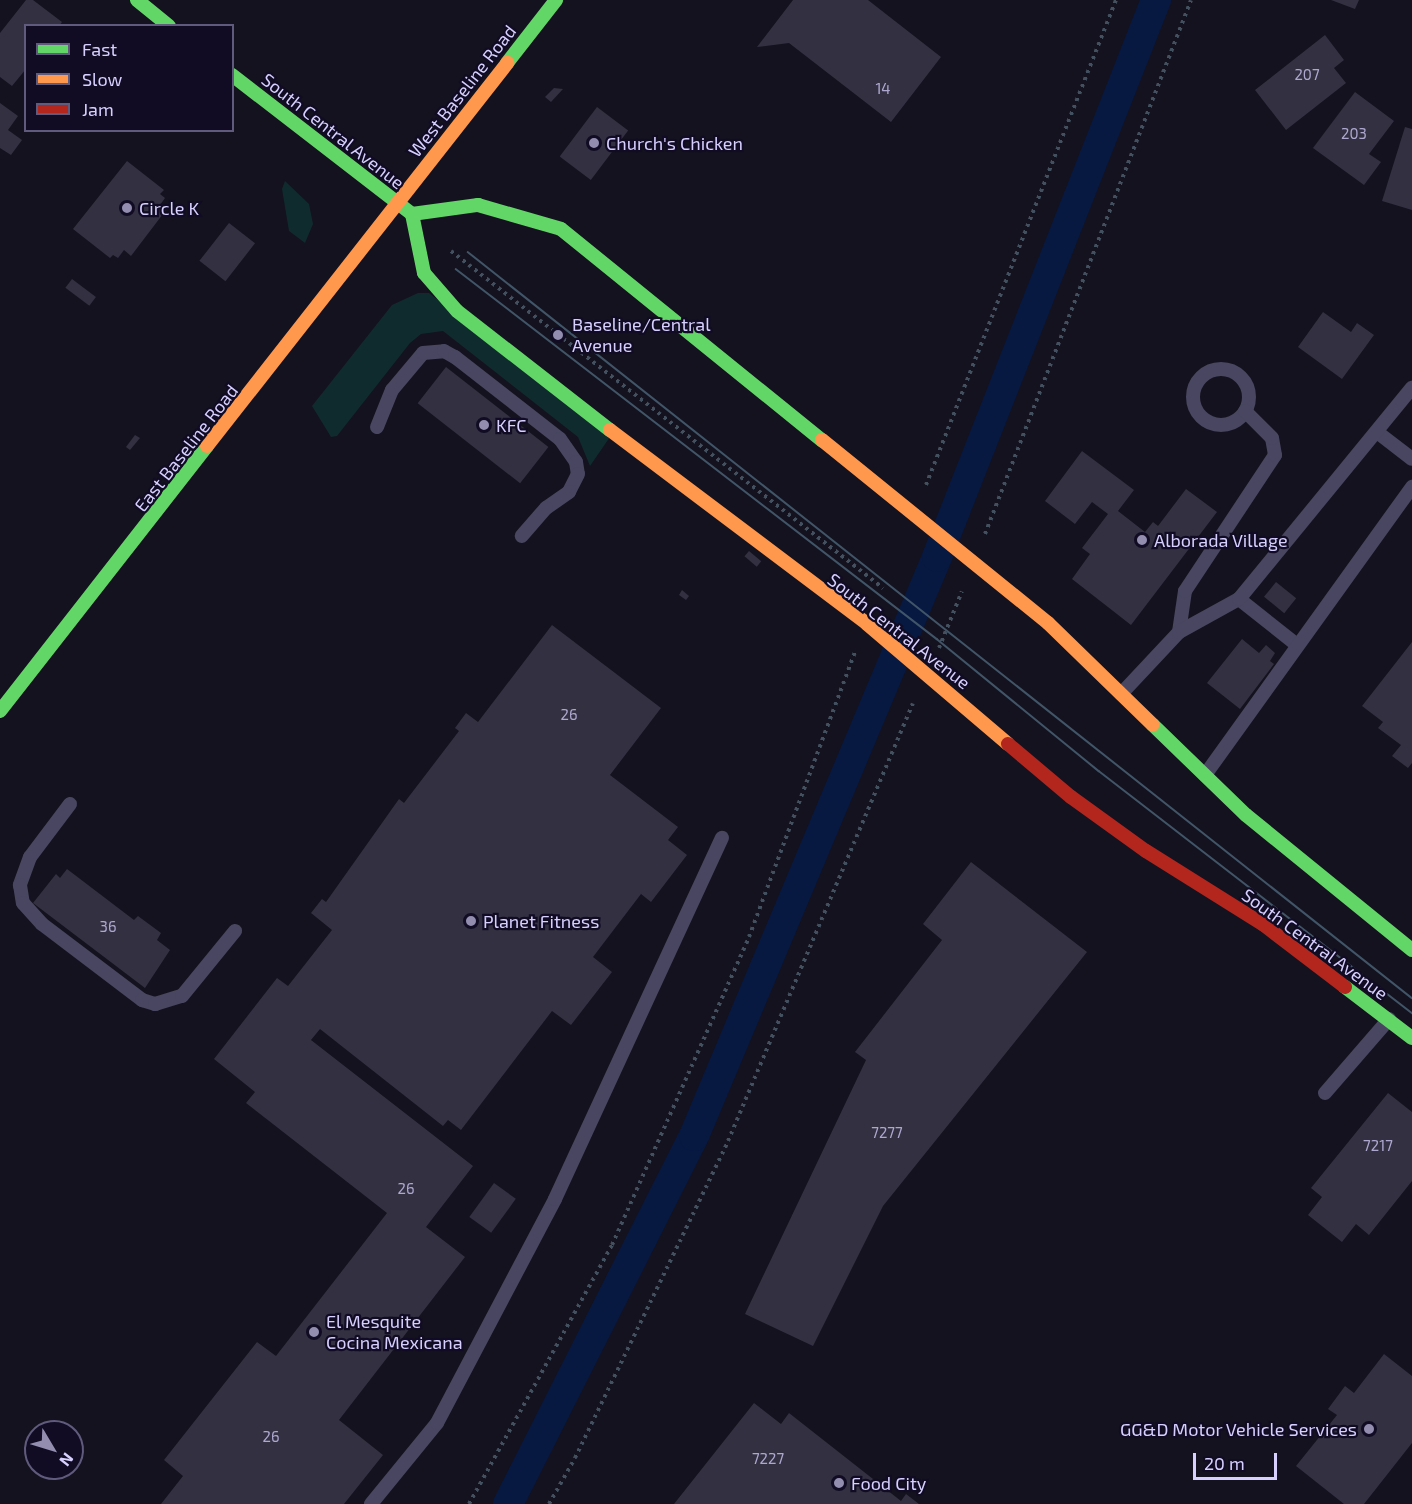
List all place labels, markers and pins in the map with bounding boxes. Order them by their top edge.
place label: Church's Chicken [606,132,743,154]
marker: Church's Chicken [587,136,601,150]
place label: Circle K [139,197,199,219]
marker: Circle K [120,201,134,215]
place label: Baseline/Central Avenue [572,314,711,356]
marker: Baseline/Central Avenue [549,326,567,344]
place label: KFC [496,414,526,436]
marker: KFC [477,418,491,432]
place label: Alborada Village [1154,529,1288,551]
marker: Alborada Village [1135,533,1149,547]
place label: Planet Fitness [483,910,599,932]
marker: Planet Fitness [464,914,478,928]
place label: El Mesquite Cocina Mexicana [326,1311,463,1354]
marker: El Mesquite Cocina Mexicana [307,1325,321,1339]
place label: GG&D Motor Vehicle Services [1119,1418,1357,1440]
marker: GG&D Motor Vehicle Services [1362,1422,1376,1436]
place label: Food City [851,1472,926,1494]
marker: Food City [832,1476,846,1490]

